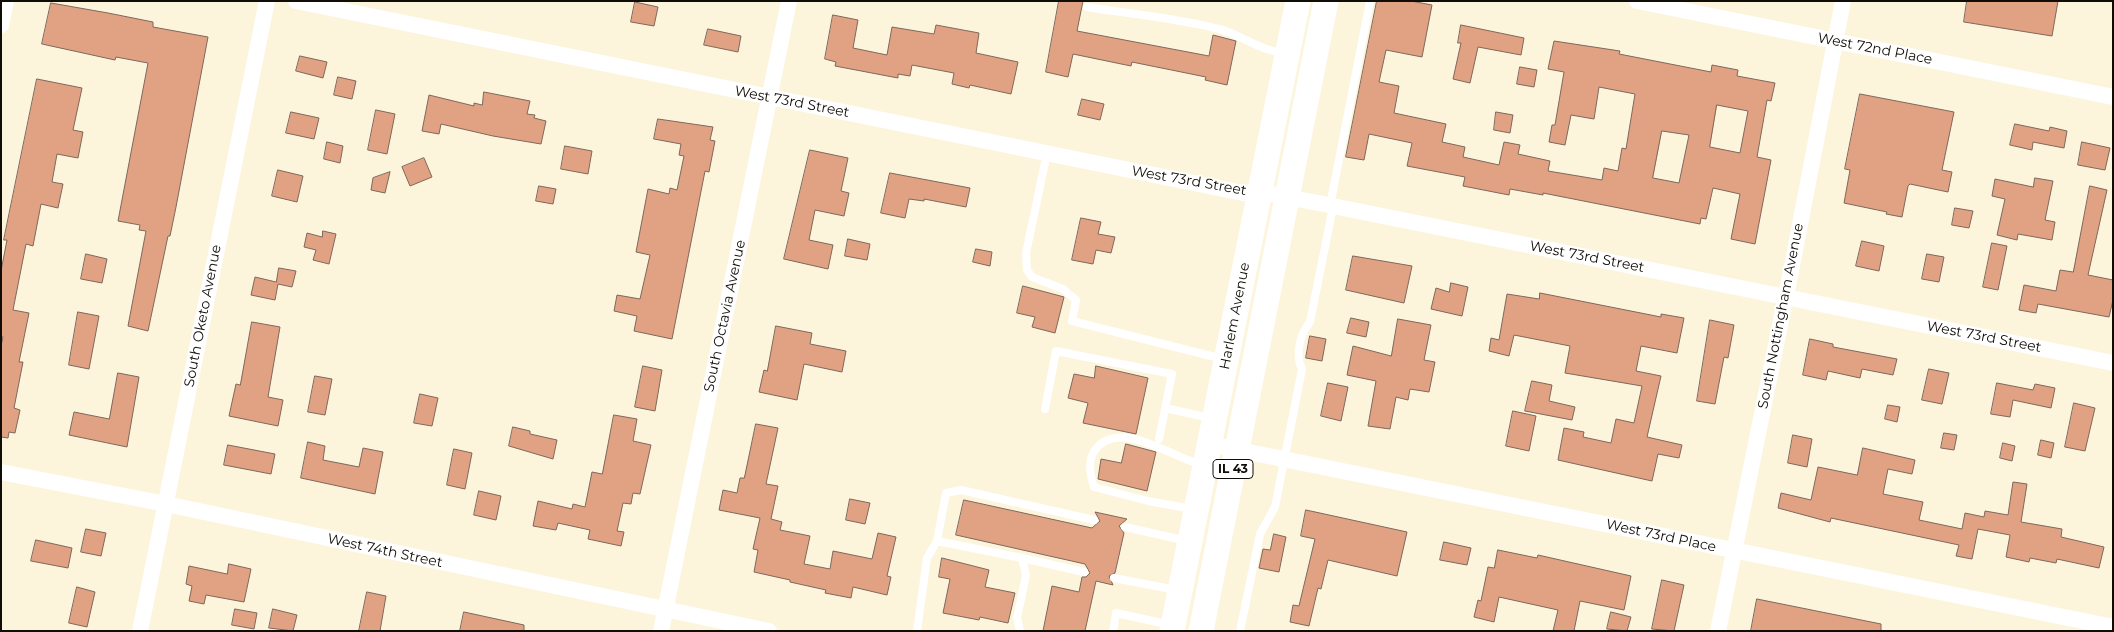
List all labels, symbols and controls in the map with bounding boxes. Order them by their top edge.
street label: West 72nd Place [1816,30,1934,68]
street label: West 73rd Street [733,83,851,121]
street label: West 73rd Street [1130,163,1248,199]
street label: South Nottingham Avenue [1755,222,1807,410]
street label: South Octavia Avenue [701,238,749,394]
street label: West 73rd Street [1528,238,1646,276]
street label: South Oketo Avenue [181,243,225,389]
street label: Harlem Avenue [1216,261,1254,371]
street label: West 73rd Street [1925,318,2043,356]
road number: IL 43 [1213,459,1253,478]
street label: West 73rd Place [1604,516,1718,556]
street label: West 74th Street [326,531,444,571]

